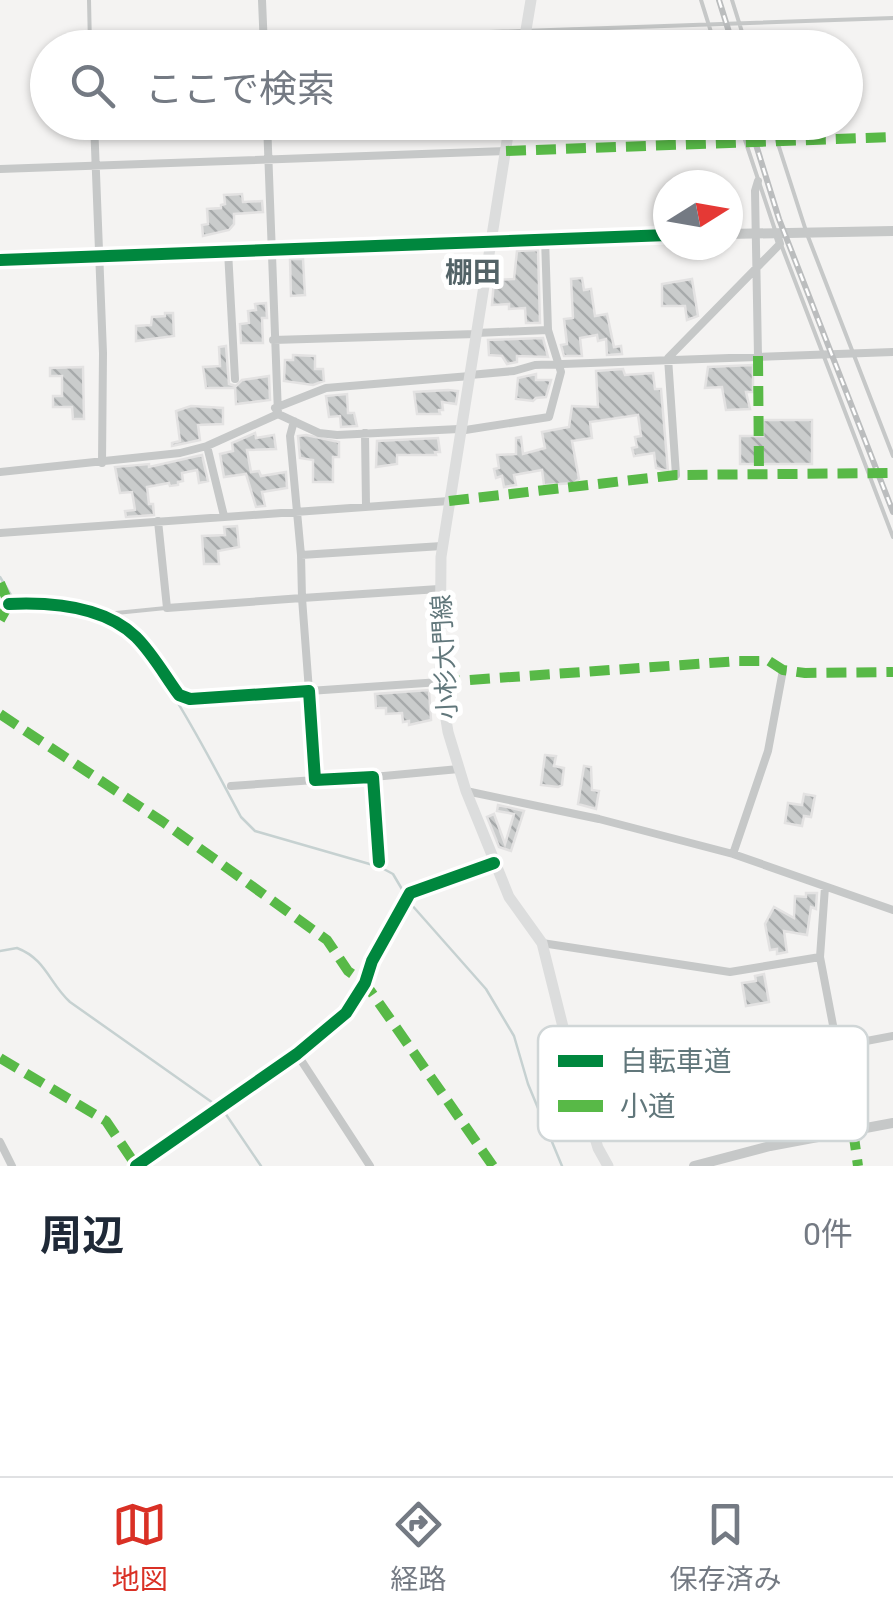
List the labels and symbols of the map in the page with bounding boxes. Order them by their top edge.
north arrow [653,170,743,260]
district label: 棚田 [445,256,501,289]
street label: 小杉大門線 [427,594,462,720]
legend [538,1026,868,1141]
text: 自転車道 [620,1045,732,1078]
text: 小道 [620,1090,676,1123]

